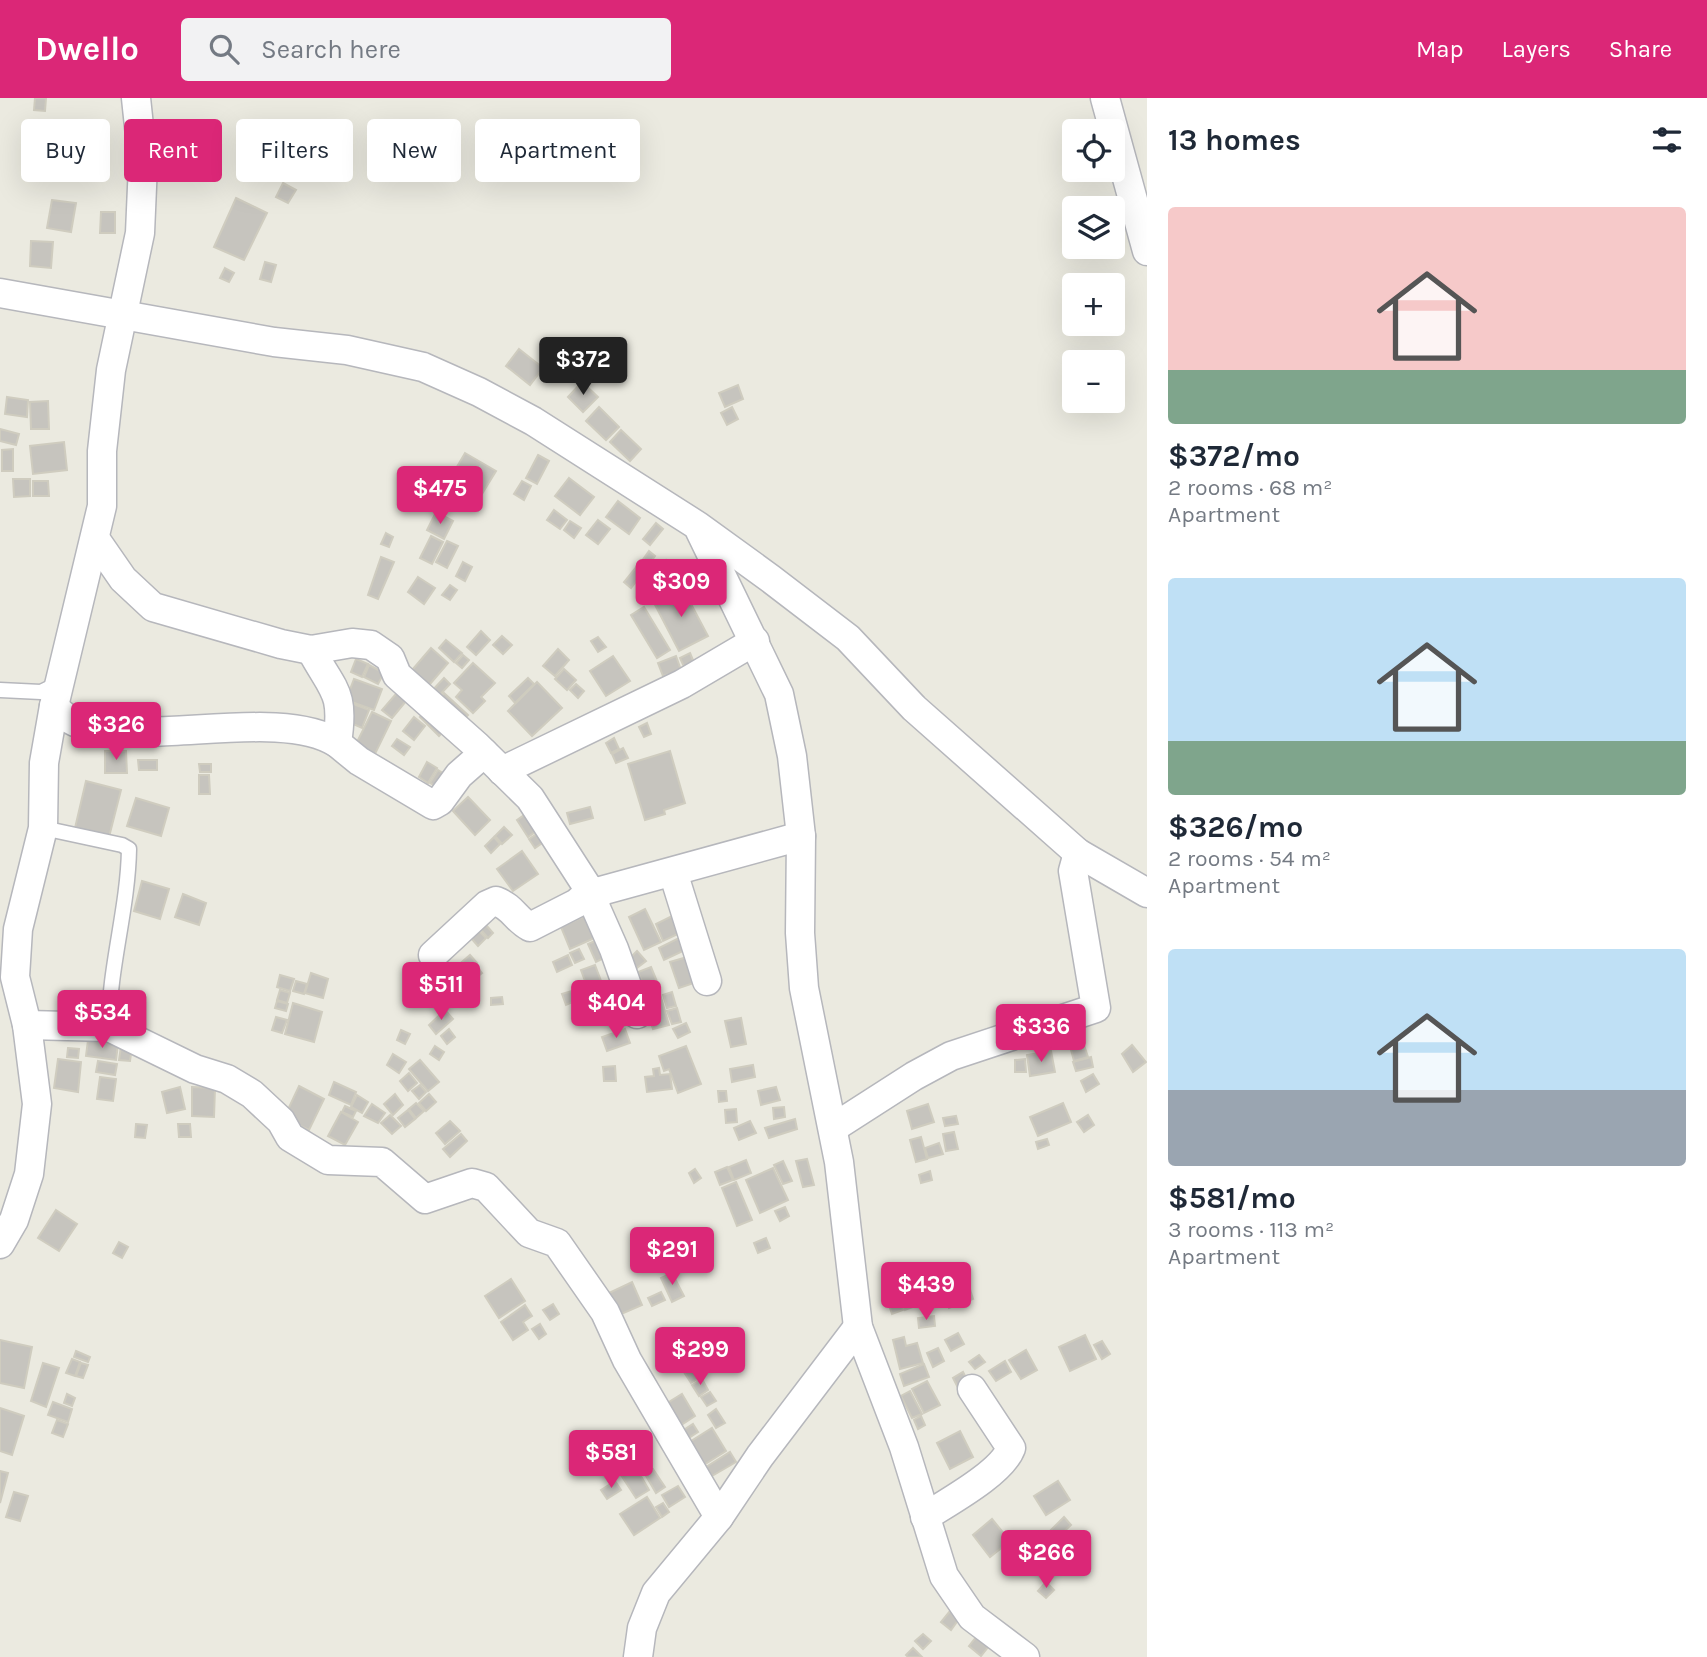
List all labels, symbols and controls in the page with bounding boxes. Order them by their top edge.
search box [181,18,671,81]
text: Dwello [35,30,139,68]
icon: search [205,30,243,68]
text: Search here [261,34,401,65]
text: Map [1416,35,1464,63]
text: Layers [1502,35,1571,63]
text: Share [1609,35,1672,63]
chip: Buy [21,119,110,182]
chip: Rent [124,119,222,182]
chip: Filters [236,119,353,182]
chip: New [367,119,461,182]
chip: Apartment [475,119,640,182]
map controls [1062,119,1125,413]
button: locate [1062,119,1125,182]
icon: filters [1648,121,1686,159]
text: 13 homes [1168,122,1301,158]
button: layers [1062,196,1125,259]
icon: home [1364,253,1490,379]
button: + [1062,273,1125,336]
pin: $372 [542,338,624,397]
text: $372 [555,346,611,373]
button: − [1062,350,1125,413]
text: $372/mo [1168,438,1300,474]
pin: $475 [399,466,481,526]
text: 2 rooms · 68 m² [1168,474,1332,501]
text: $475 [413,475,467,502]
text: Apartment [1168,501,1280,528]
pin: $309 [640,560,722,619]
text: $309 [652,568,710,595]
icon: home [1364,624,1490,750]
pin: $326 [75,702,157,762]
text: $326 [87,711,145,738]
text: $326/mo [1168,809,1303,845]
text: 2 rooms · 54 m² [1168,845,1331,872]
text: Apartment [1168,872,1280,899]
pin: $511 [400,962,482,1022]
text: $511 [418,971,464,998]
pin: $404 [575,981,657,1040]
text: $404 [587,989,645,1016]
pin: $534 [61,990,143,1050]
icon: home [1364,995,1490,1121]
text: $534 [73,999,131,1026]
pin: $336 [1000,1004,1082,1064]
text: $336 [1012,1013,1070,1040]
text: $581/mo [1168,1180,1296,1216]
text: 3 rooms · 113 m² [1168,1216,1334,1243]
pin: $291 [631,1228,713,1287]
text: $291 [646,1236,698,1263]
text: Apartment [1168,1243,1280,1270]
pin: $439 [885,1262,967,1322]
text: $439 [897,1271,955,1298]
pin: $299 [659,1328,741,1387]
text: $299 [671,1336,729,1363]
pin: $581 [570,1430,652,1490]
text: $581 [585,1439,637,1466]
pin: $266 [1005,1530,1087,1590]
text: $266 [1017,1539,1075,1566]

